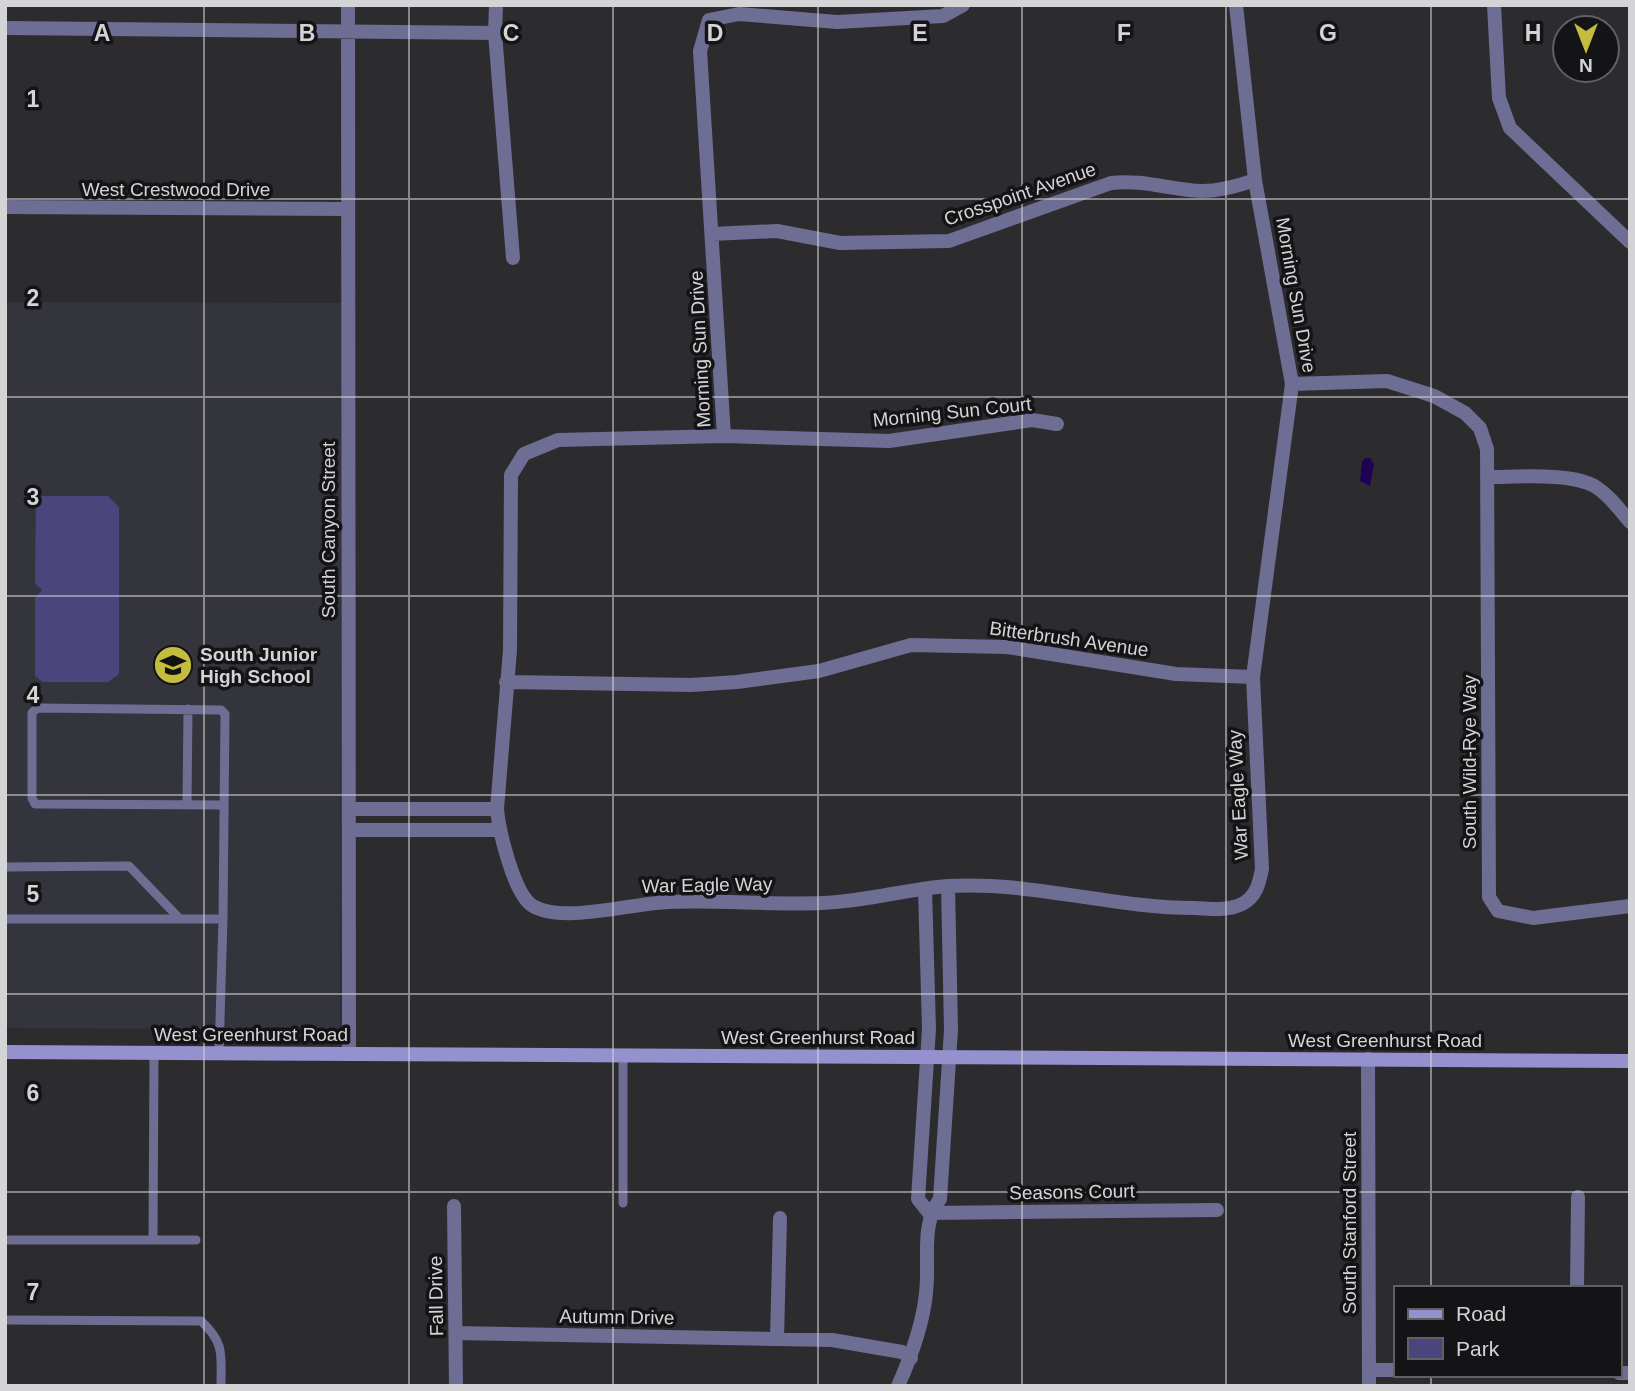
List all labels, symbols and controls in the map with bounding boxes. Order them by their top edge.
north arrow [1551,14,1621,84]
text: A [94,20,110,46]
text: B [299,20,315,46]
text: C [503,20,519,46]
text: D [707,20,723,46]
text: E [912,20,928,46]
text: F [1117,20,1131,46]
text: G [1319,20,1337,46]
text: H [1525,20,1541,46]
text: N [1579,55,1593,76]
text: 1 [27,86,40,112]
street label: Crosspoint Avenue [941,158,1099,230]
street label: West Crestwood Drive [82,179,270,200]
street label: Morning Sun Drive [1272,216,1320,374]
street label: Morning Sun Drive [685,270,715,428]
text: 2 [27,285,39,311]
street label: Morning Sun Court [872,393,1033,431]
street label: South Canyon Street [318,441,339,618]
text: 3 [27,484,39,510]
street label: Bitterbrush Avenue [988,617,1150,661]
school or university icon: South Junior High School [152,644,194,686]
place label: South Junior High School [200,644,318,687]
street label: South Wild-Rye Way [1459,674,1480,849]
text: 4 [27,682,40,708]
street label: War Eagle Way [1224,729,1252,861]
street label: War Eagle Way [642,873,773,897]
text: 5 [27,881,40,907]
street label: West Greenhurst Road [154,1024,348,1045]
street label: West Greenhurst Road [721,1027,915,1048]
street label: West Greenhurst Road [1288,1030,1482,1051]
text: 6 [27,1080,39,1106]
street label: South Stanford Street [1339,1131,1360,1314]
street label: Seasons Court [1009,1180,1136,1204]
street label: Fall Drive [425,1256,447,1336]
text: 7 [27,1279,39,1305]
legend [1394,1286,1621,1377]
text: Road [1456,1302,1506,1325]
street label: Autumn Drive [559,1305,675,1329]
text: Park [1456,1337,1500,1360]

